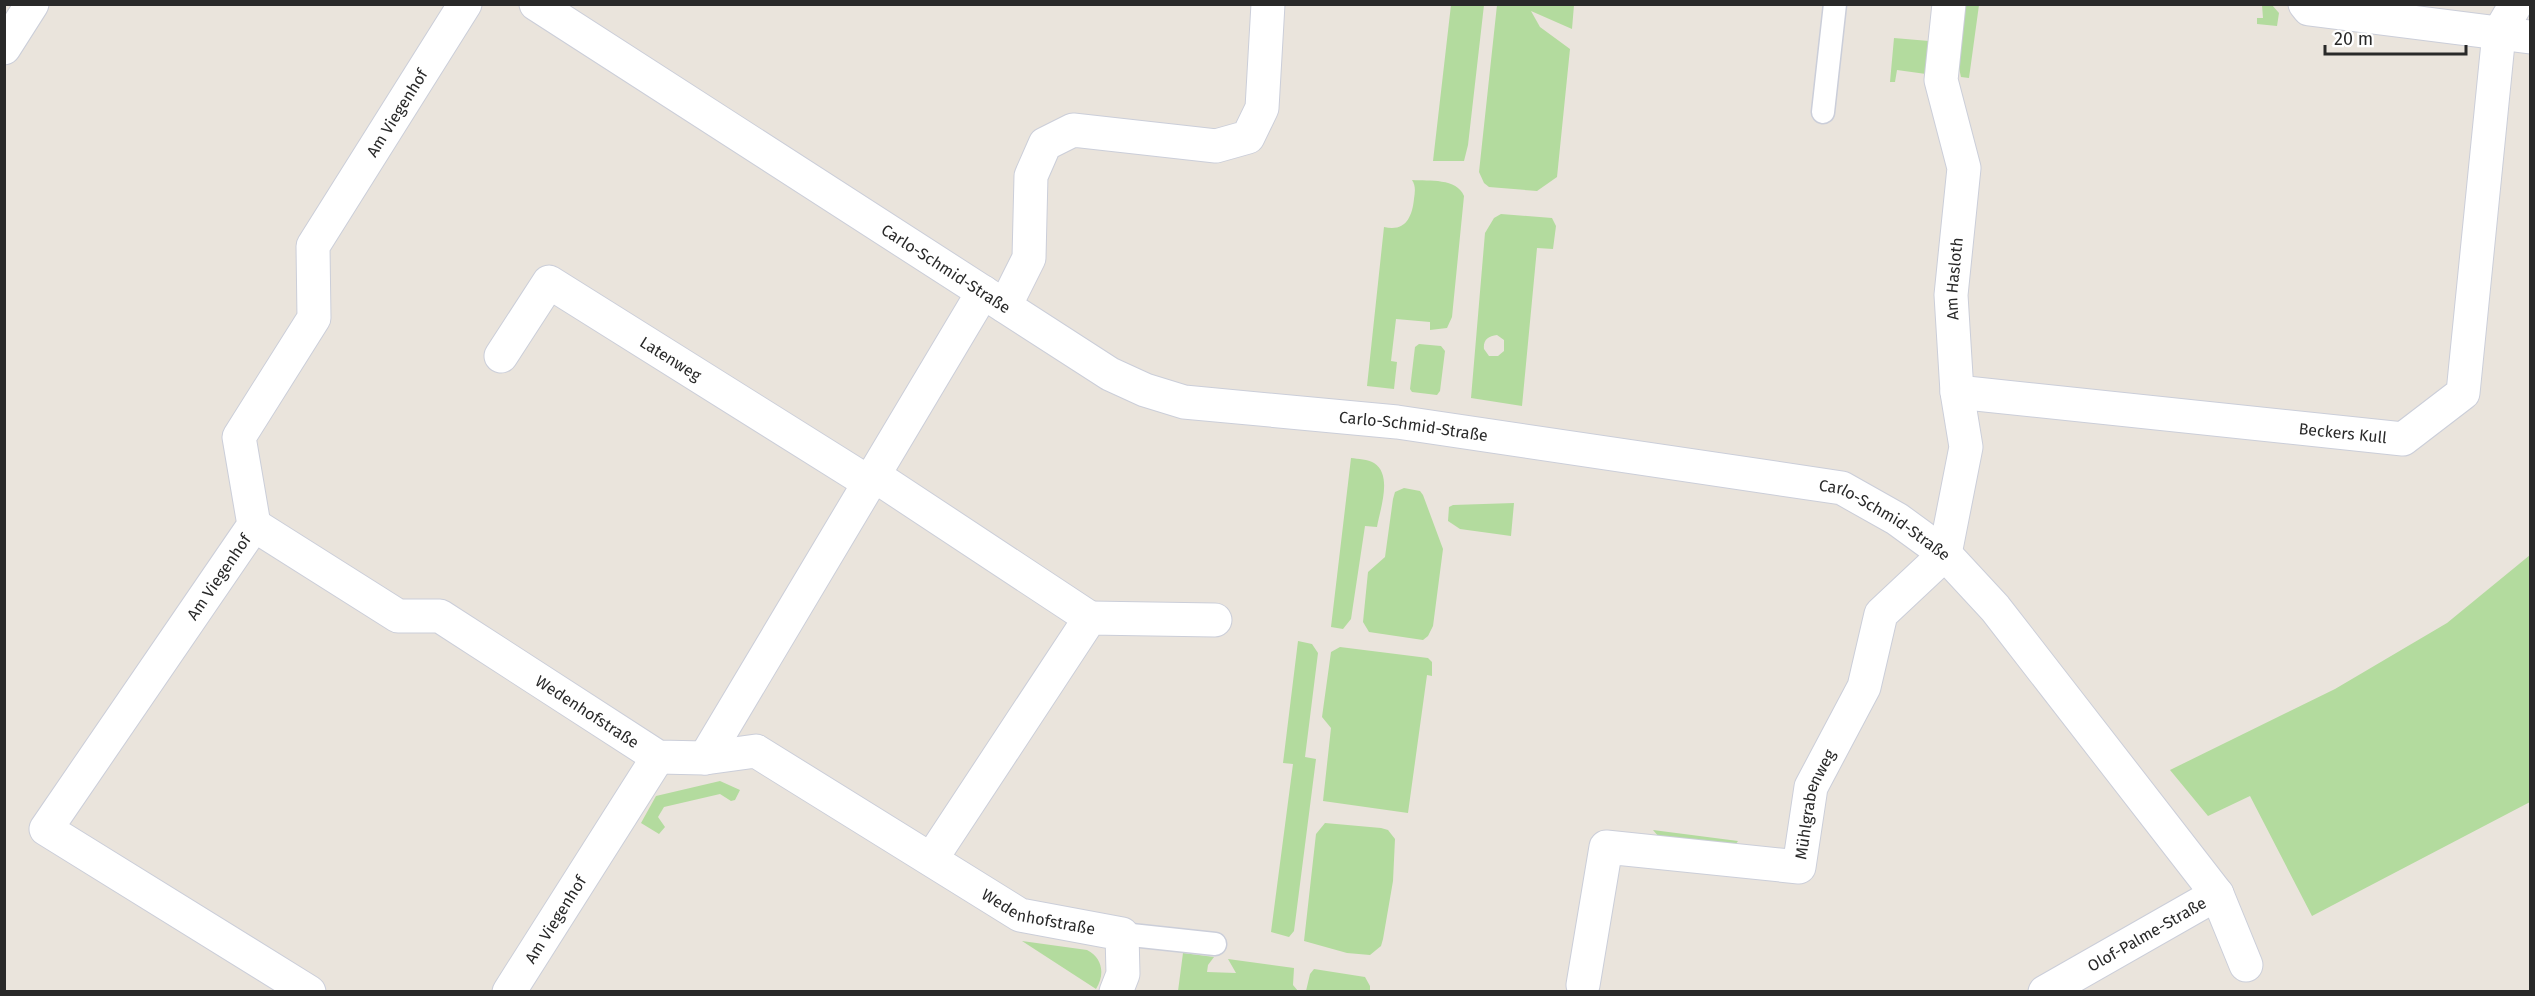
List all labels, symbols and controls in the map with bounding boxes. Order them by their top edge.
scale bar [2325,18,2466,56]
text: 20 m [2334,28,2373,50]
street label: Am Viegenhof [362,64,432,160]
street label: Carlo-Schmid-Straße [878,220,1014,317]
street label: Am Hasloth [1941,236,1966,321]
street label: Latenweg [637,332,706,385]
street label: Carlo-Schmid-Straße [1338,407,1489,445]
street label: Beckers Kull [2298,419,2388,447]
street label: Carlo-Schmid-Straße [1818,475,1955,564]
street label: Am Viegenhof [183,529,255,623]
street label: Wedenhofstraße [532,671,643,752]
street label: Mühlgrabenweg [1791,745,1839,861]
street label: Am Viegenhof [520,871,591,967]
street label: Wedenhofstraße [979,884,1097,938]
street label: Olof-Palme-Straße [2084,893,2209,975]

